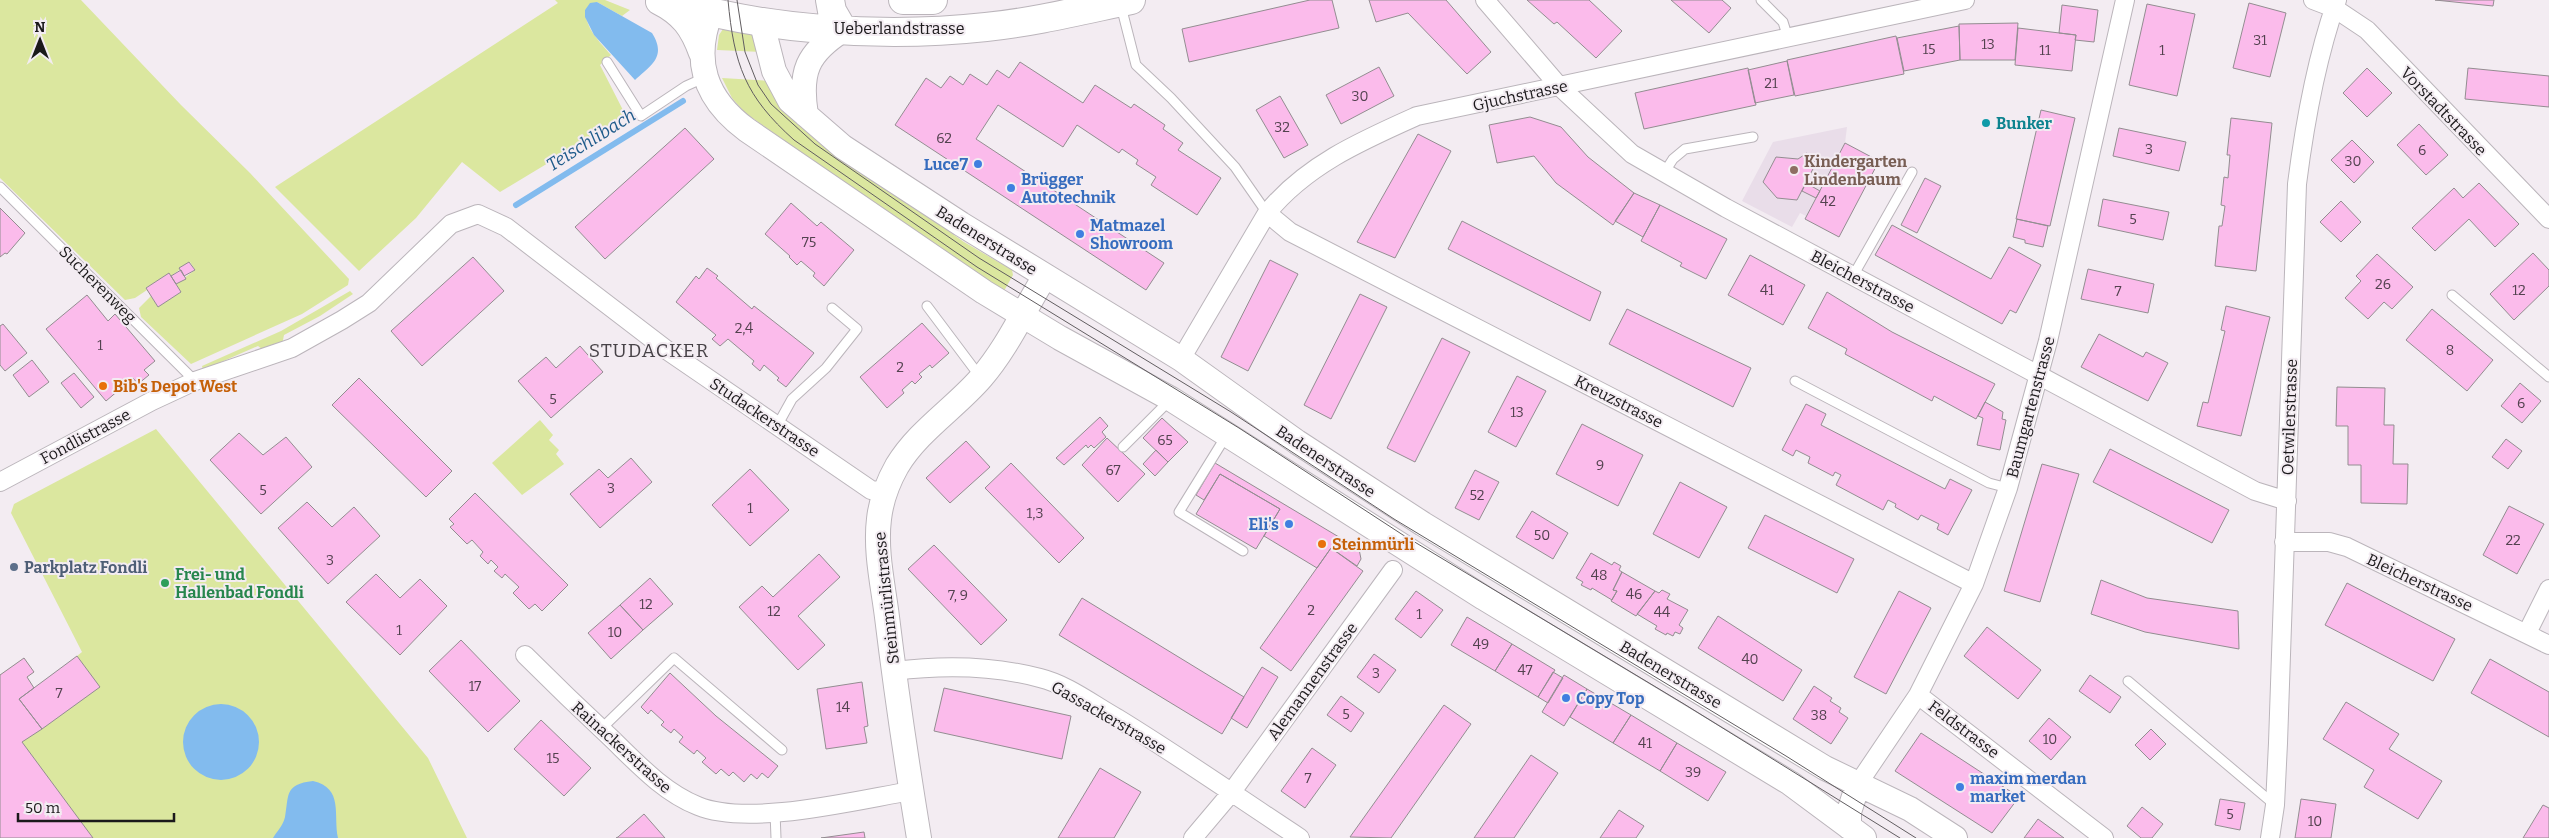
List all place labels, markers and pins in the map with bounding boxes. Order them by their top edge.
place label: Bunker [1996,114,2052,133]
marker: Bunker [1980,117,1992,129]
place label: Kindergarten Lindenbaum [1804,152,1908,189]
place label: Luce7 [924,155,968,174]
marker: Luce7 [972,158,984,170]
marker: Kindergarten Lindenbaum [1788,164,1800,176]
place label: Brügger Autotechnik [1021,170,1116,207]
marker: Brügger Autotechnik [1005,182,1017,194]
place label: Matmazel Showroom [1090,216,1174,253]
marker: Matmazel Showroom [1074,228,1086,240]
place label: Bib's Depot West [113,377,238,396]
marker: Bib's Depot West [97,380,109,392]
place label: Eli's [1249,515,1279,534]
marker: Eli's [1283,518,1295,530]
place label: Steinmürli [1332,535,1414,554]
marker: Steinmürli [1316,538,1328,550]
place label: Parkplatz Fondli [24,558,147,577]
marker: Parkplatz Fondli [8,561,20,573]
place label: Frei- und Hallenbad Fondli [175,565,304,602]
marker: Frei- und Hallenbad Fondli [159,577,171,589]
place label: Copy Top [1576,689,1645,708]
marker: Copy Top [1560,692,1572,704]
place label: maxim merdan market [1970,769,2087,806]
marker: maxim merdan market [1954,781,1966,793]

